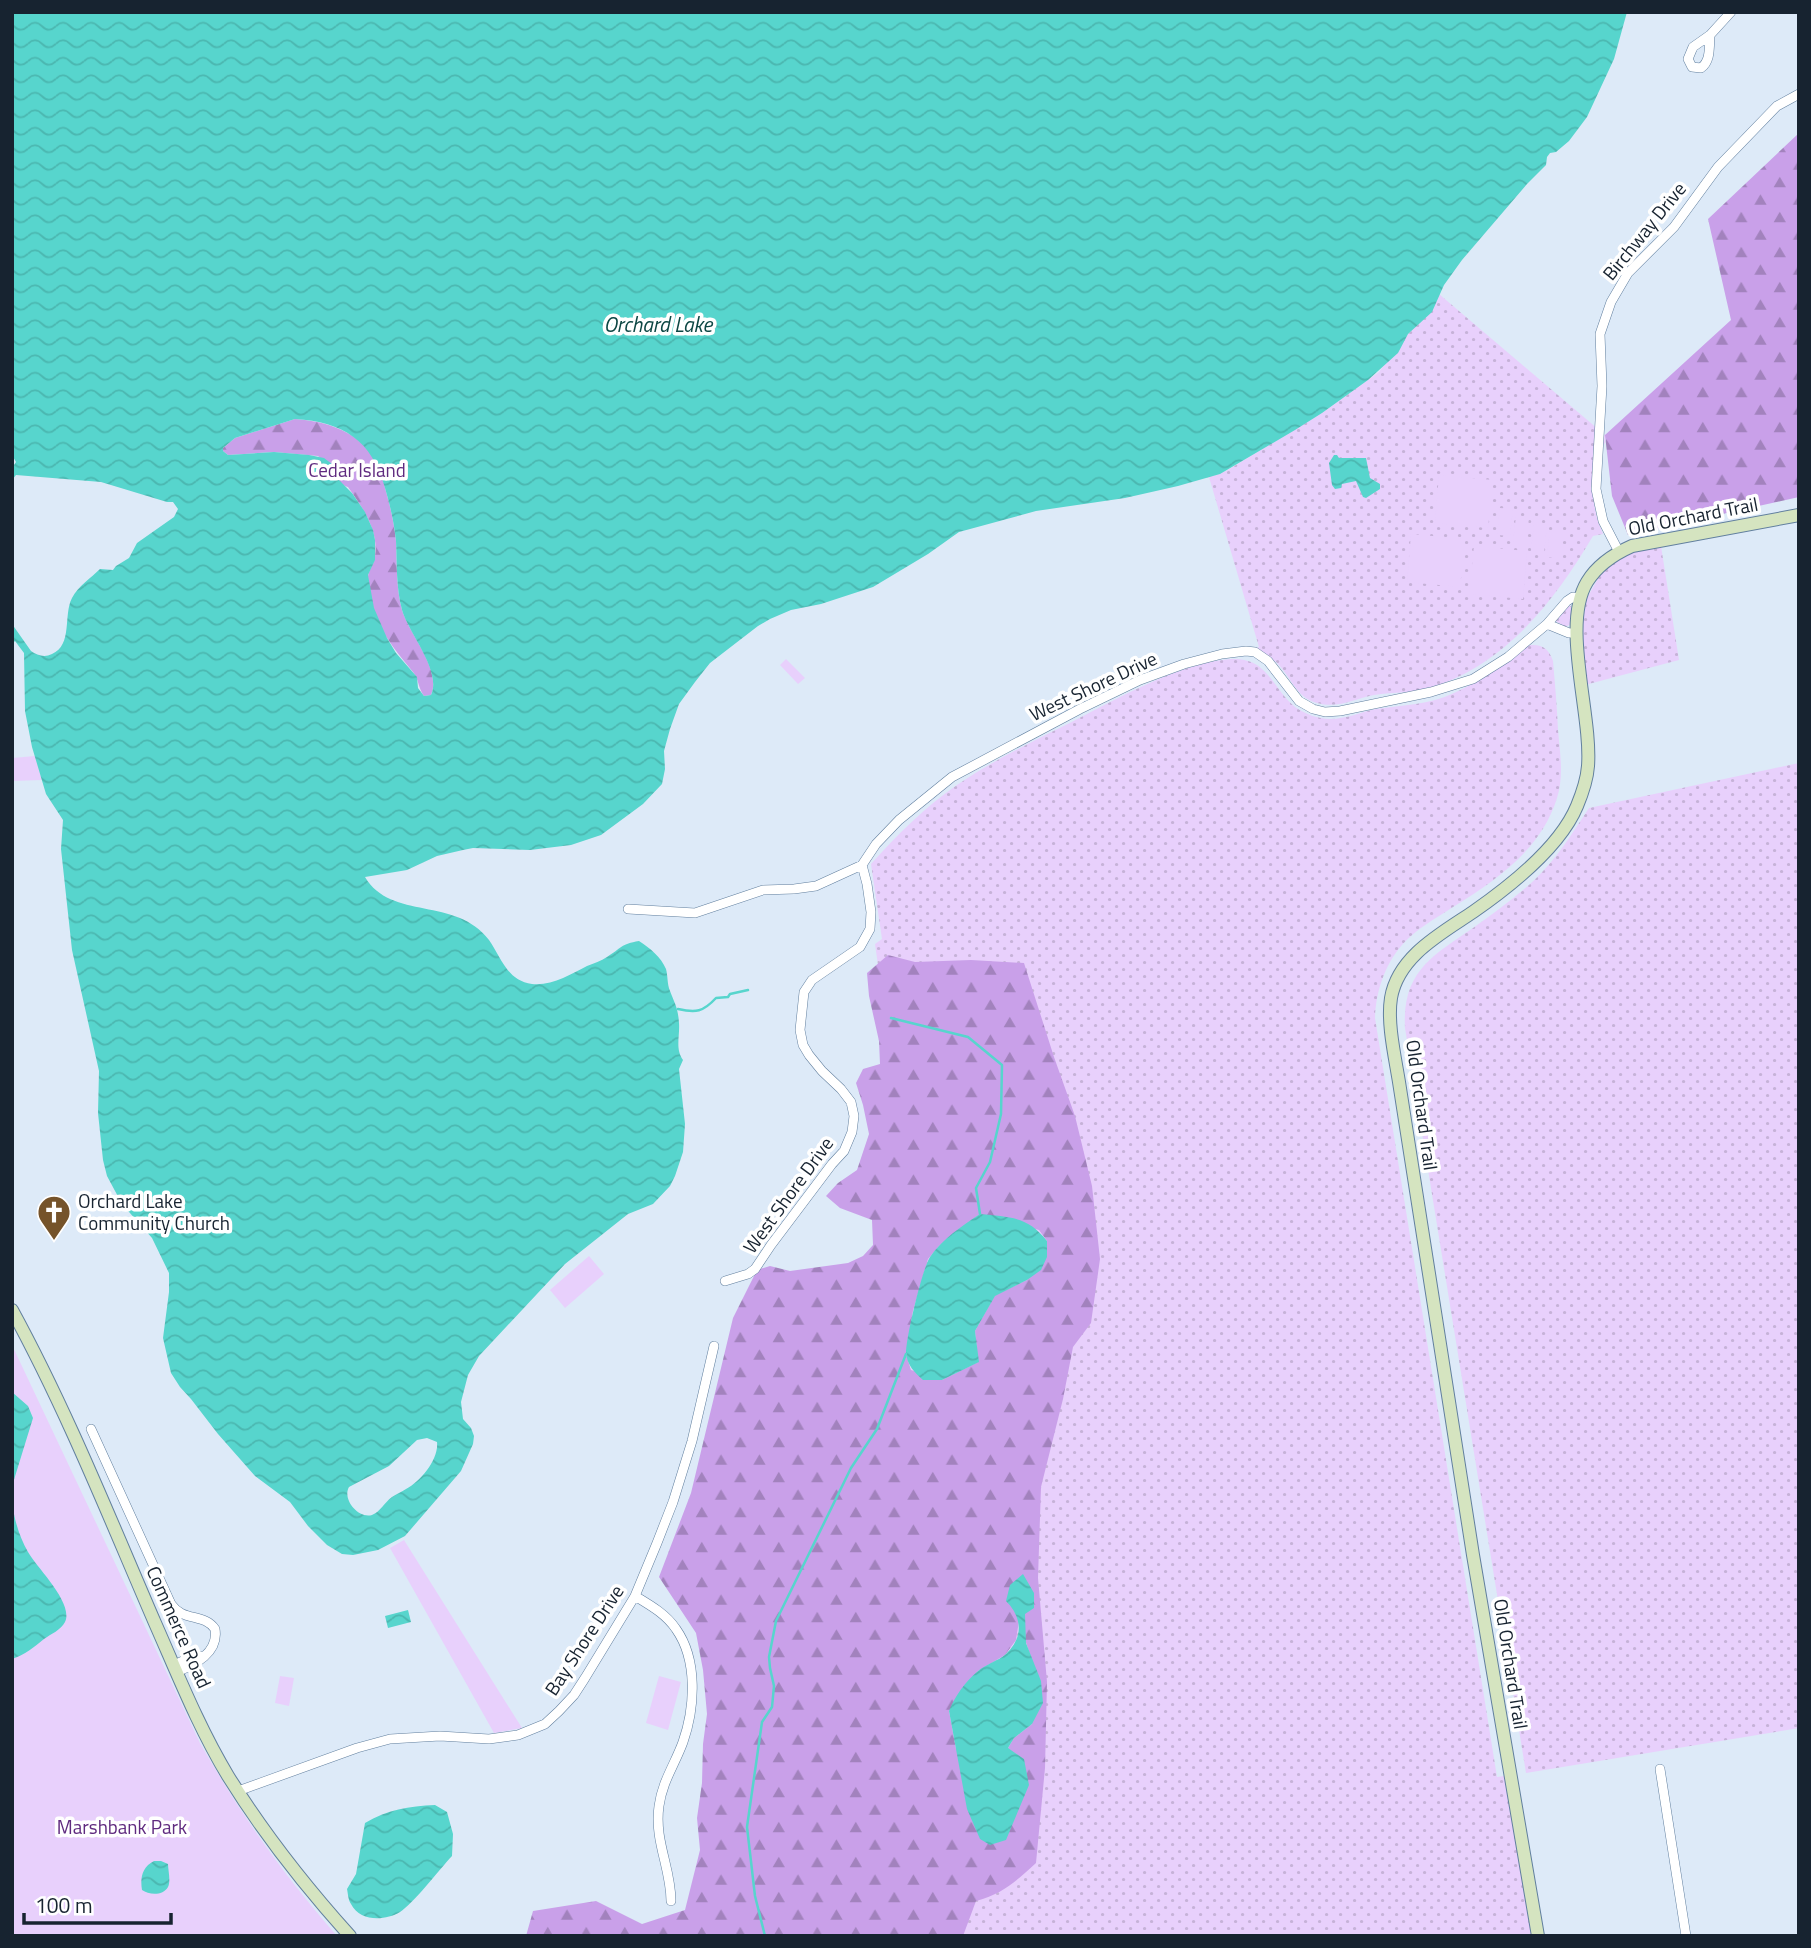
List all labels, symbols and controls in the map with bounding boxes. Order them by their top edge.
street label: Birchway Drive [1595,175,1692,286]
water label: Orchard Lake [604,308,714,340]
park label: Cedar Island [308,455,406,484]
street label: Old Orchard Trail [1626,489,1760,542]
street label: West Shore Drive [1024,643,1161,728]
street label: Old Orchard Trail [1399,1038,1446,1172]
street label: West Shore Drive [735,1130,840,1259]
place label: Orchard Lake Community Church [78,1186,230,1237]
church icon: Orchard Lake Community Church [35,1193,73,1242]
street label: Commerce Road [140,1561,219,1693]
street label: Bay Shore Drive [537,1579,630,1701]
street label: Old Orchard Trail [1487,1597,1536,1731]
park label: Marshbank Park [57,1812,187,1841]
scale bar [24,1882,172,1926]
text: 100 m [35,1889,92,1921]

